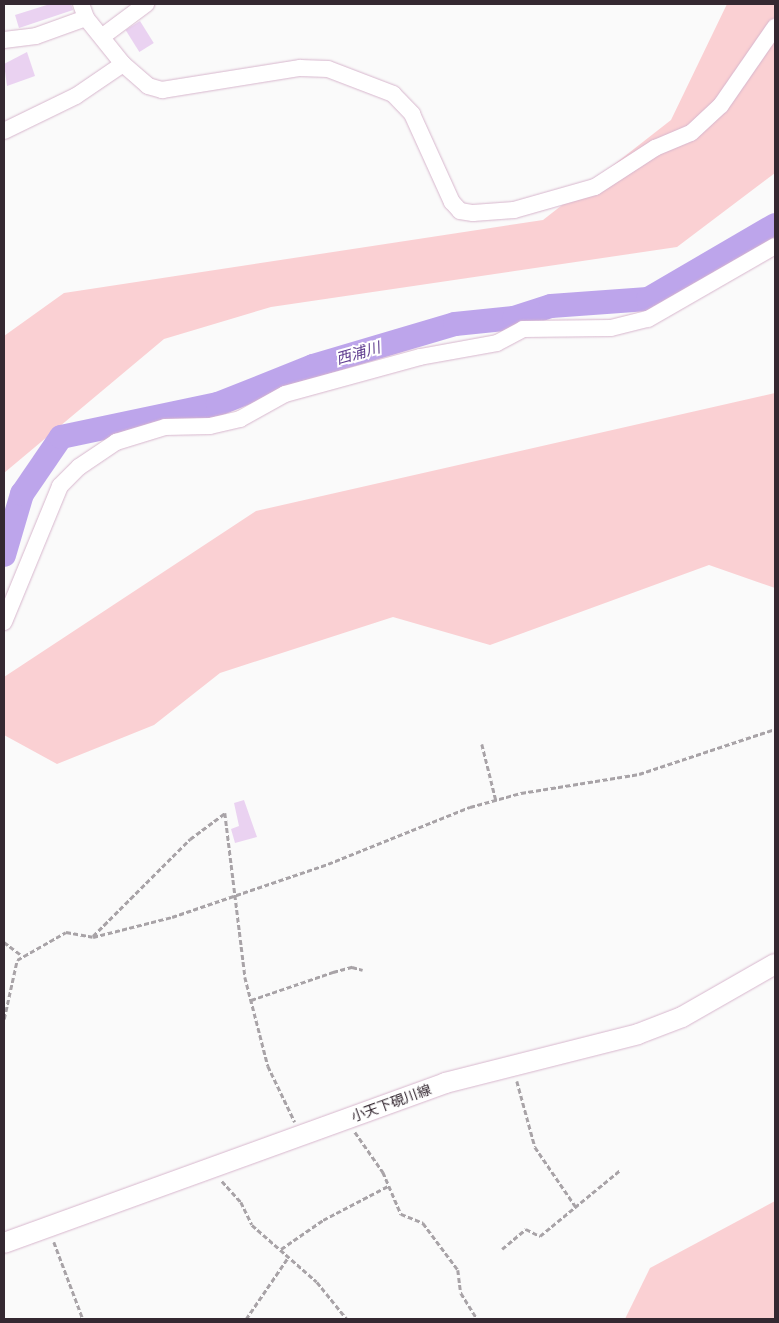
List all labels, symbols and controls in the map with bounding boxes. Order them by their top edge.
water label: 西浦川 [334,338,382,368]
street label: 小天下硯川線 [349,1081,433,1125]

